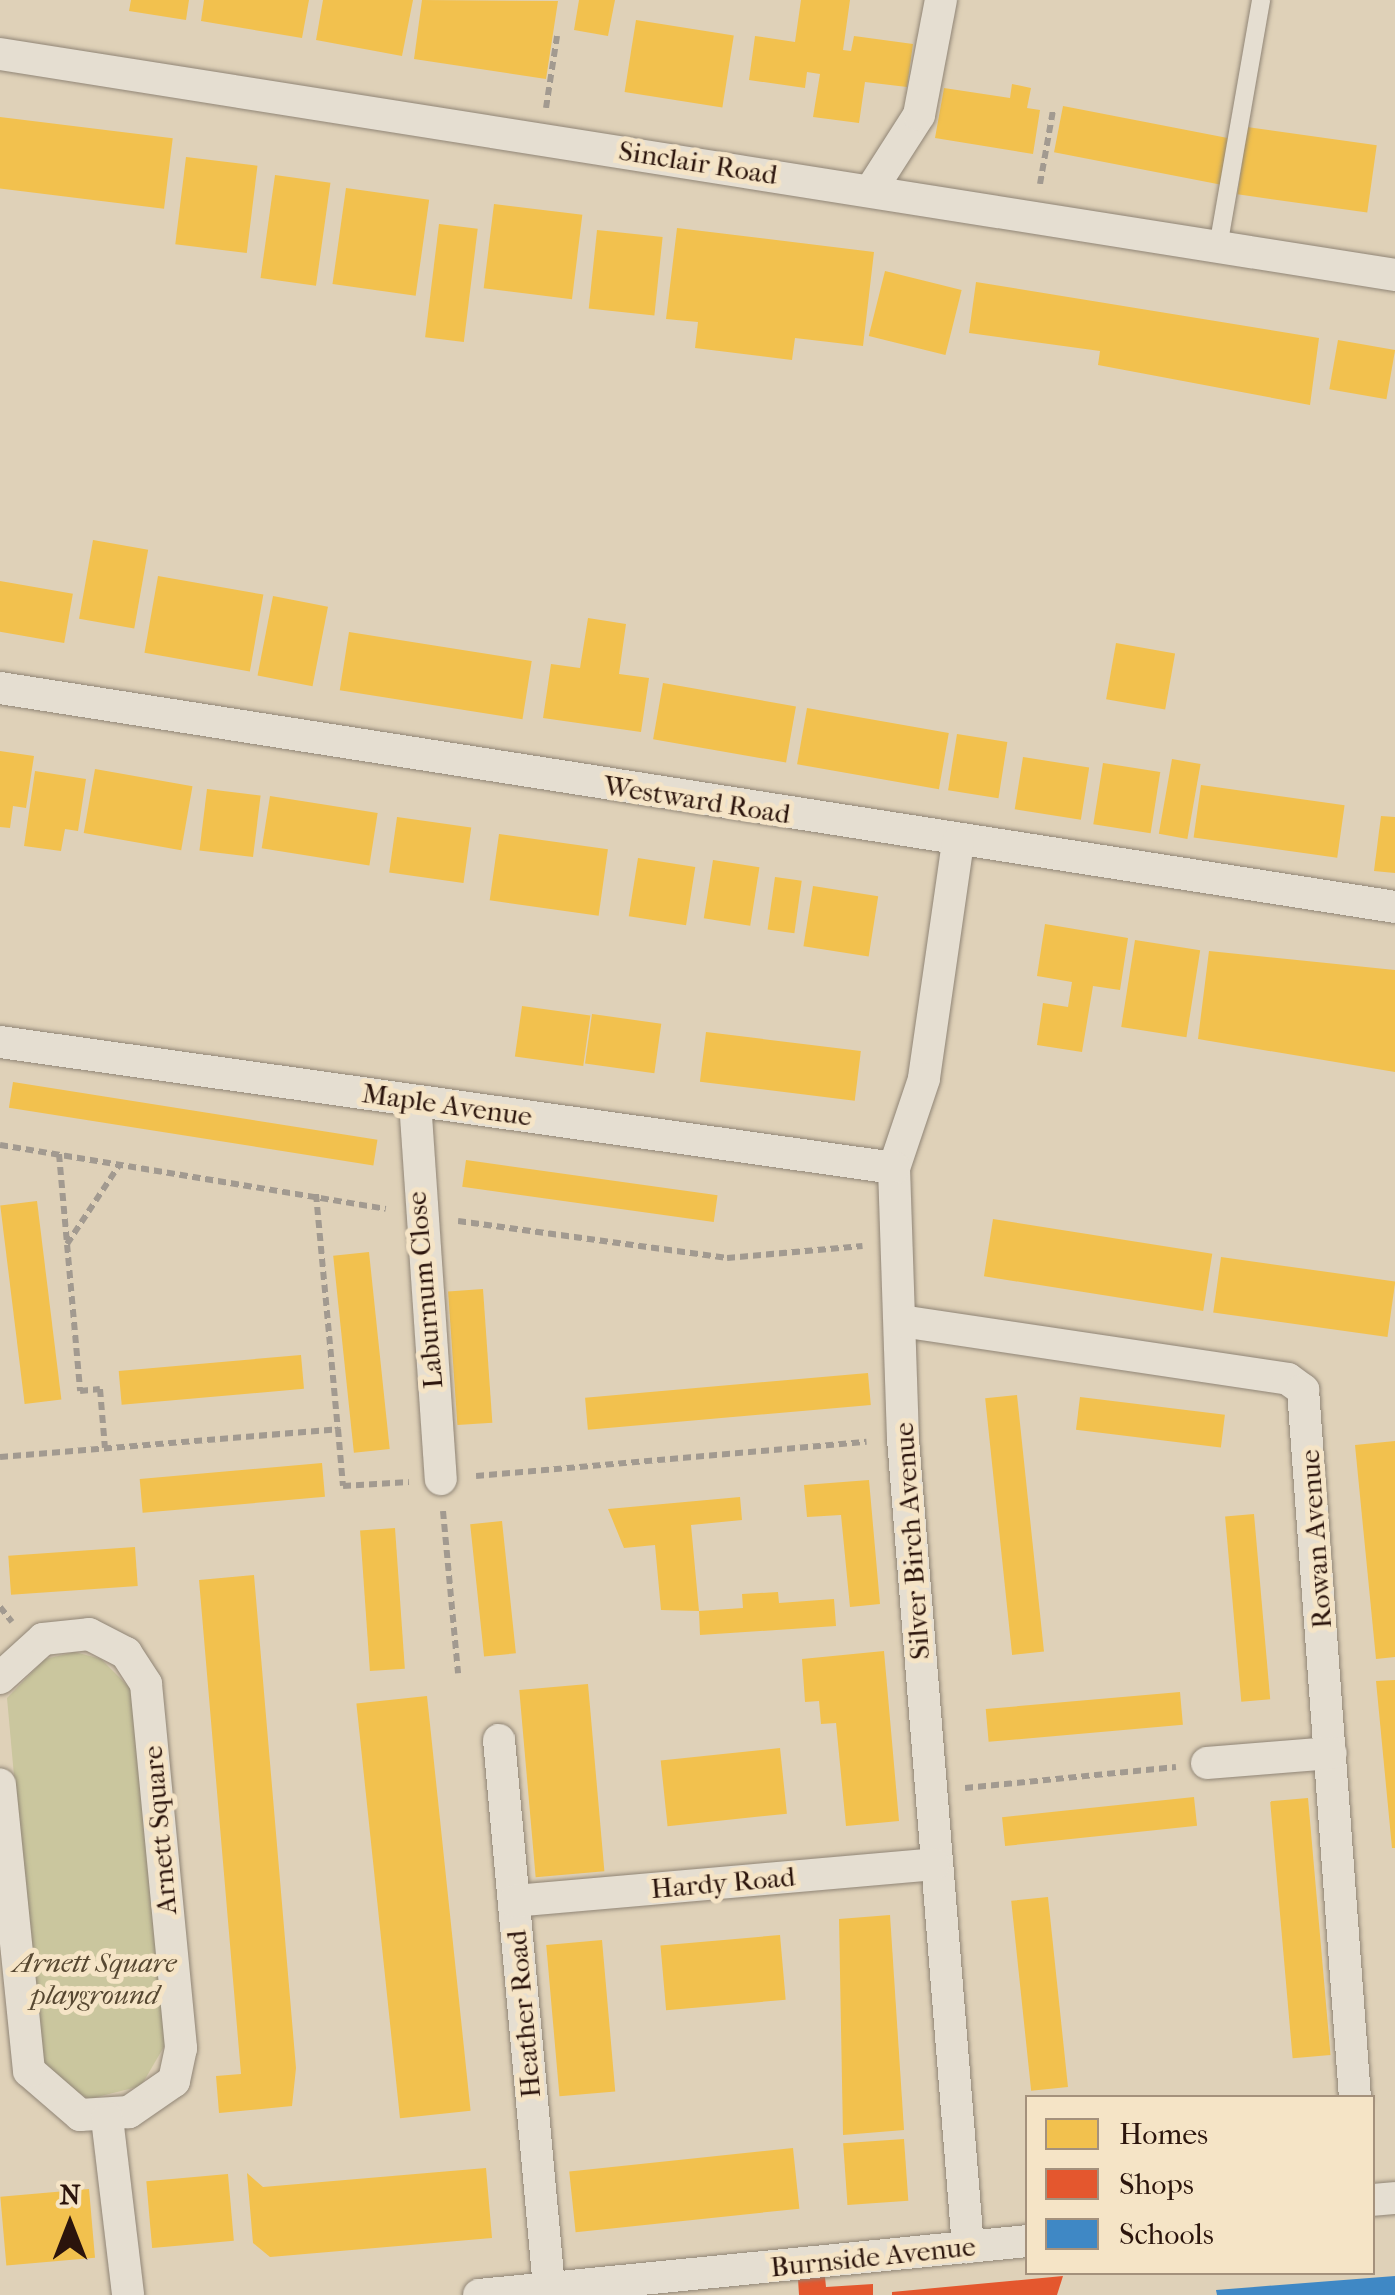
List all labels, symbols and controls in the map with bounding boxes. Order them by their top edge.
street label: Sinclair Road [616,134,780,192]
street label: Westward Road [601,769,793,831]
street label: Maple Avenue [360,1076,534,1134]
street label: Laburnum Close [400,1190,450,1390]
street label: Silver Birch Avenue [887,1421,937,1661]
street label: Rowan Avenue [1293,1448,1339,1630]
street label: Arnett Square [136,1744,184,1916]
street label: Hardy Road [649,1860,797,1906]
street label: Heather Road [500,1929,548,2099]
park label: Arnett Square playground [13,1946,177,2012]
legend [1025,2095,1375,2275]
text: Homes [1119,2117,1208,2152]
text: Shops [1119,2167,1194,2202]
north arrow [20,2175,120,2275]
text: N [59,2178,81,2211]
text: Schools [1119,2217,1214,2252]
street label: Burnside Avenue [769,2230,977,2284]

